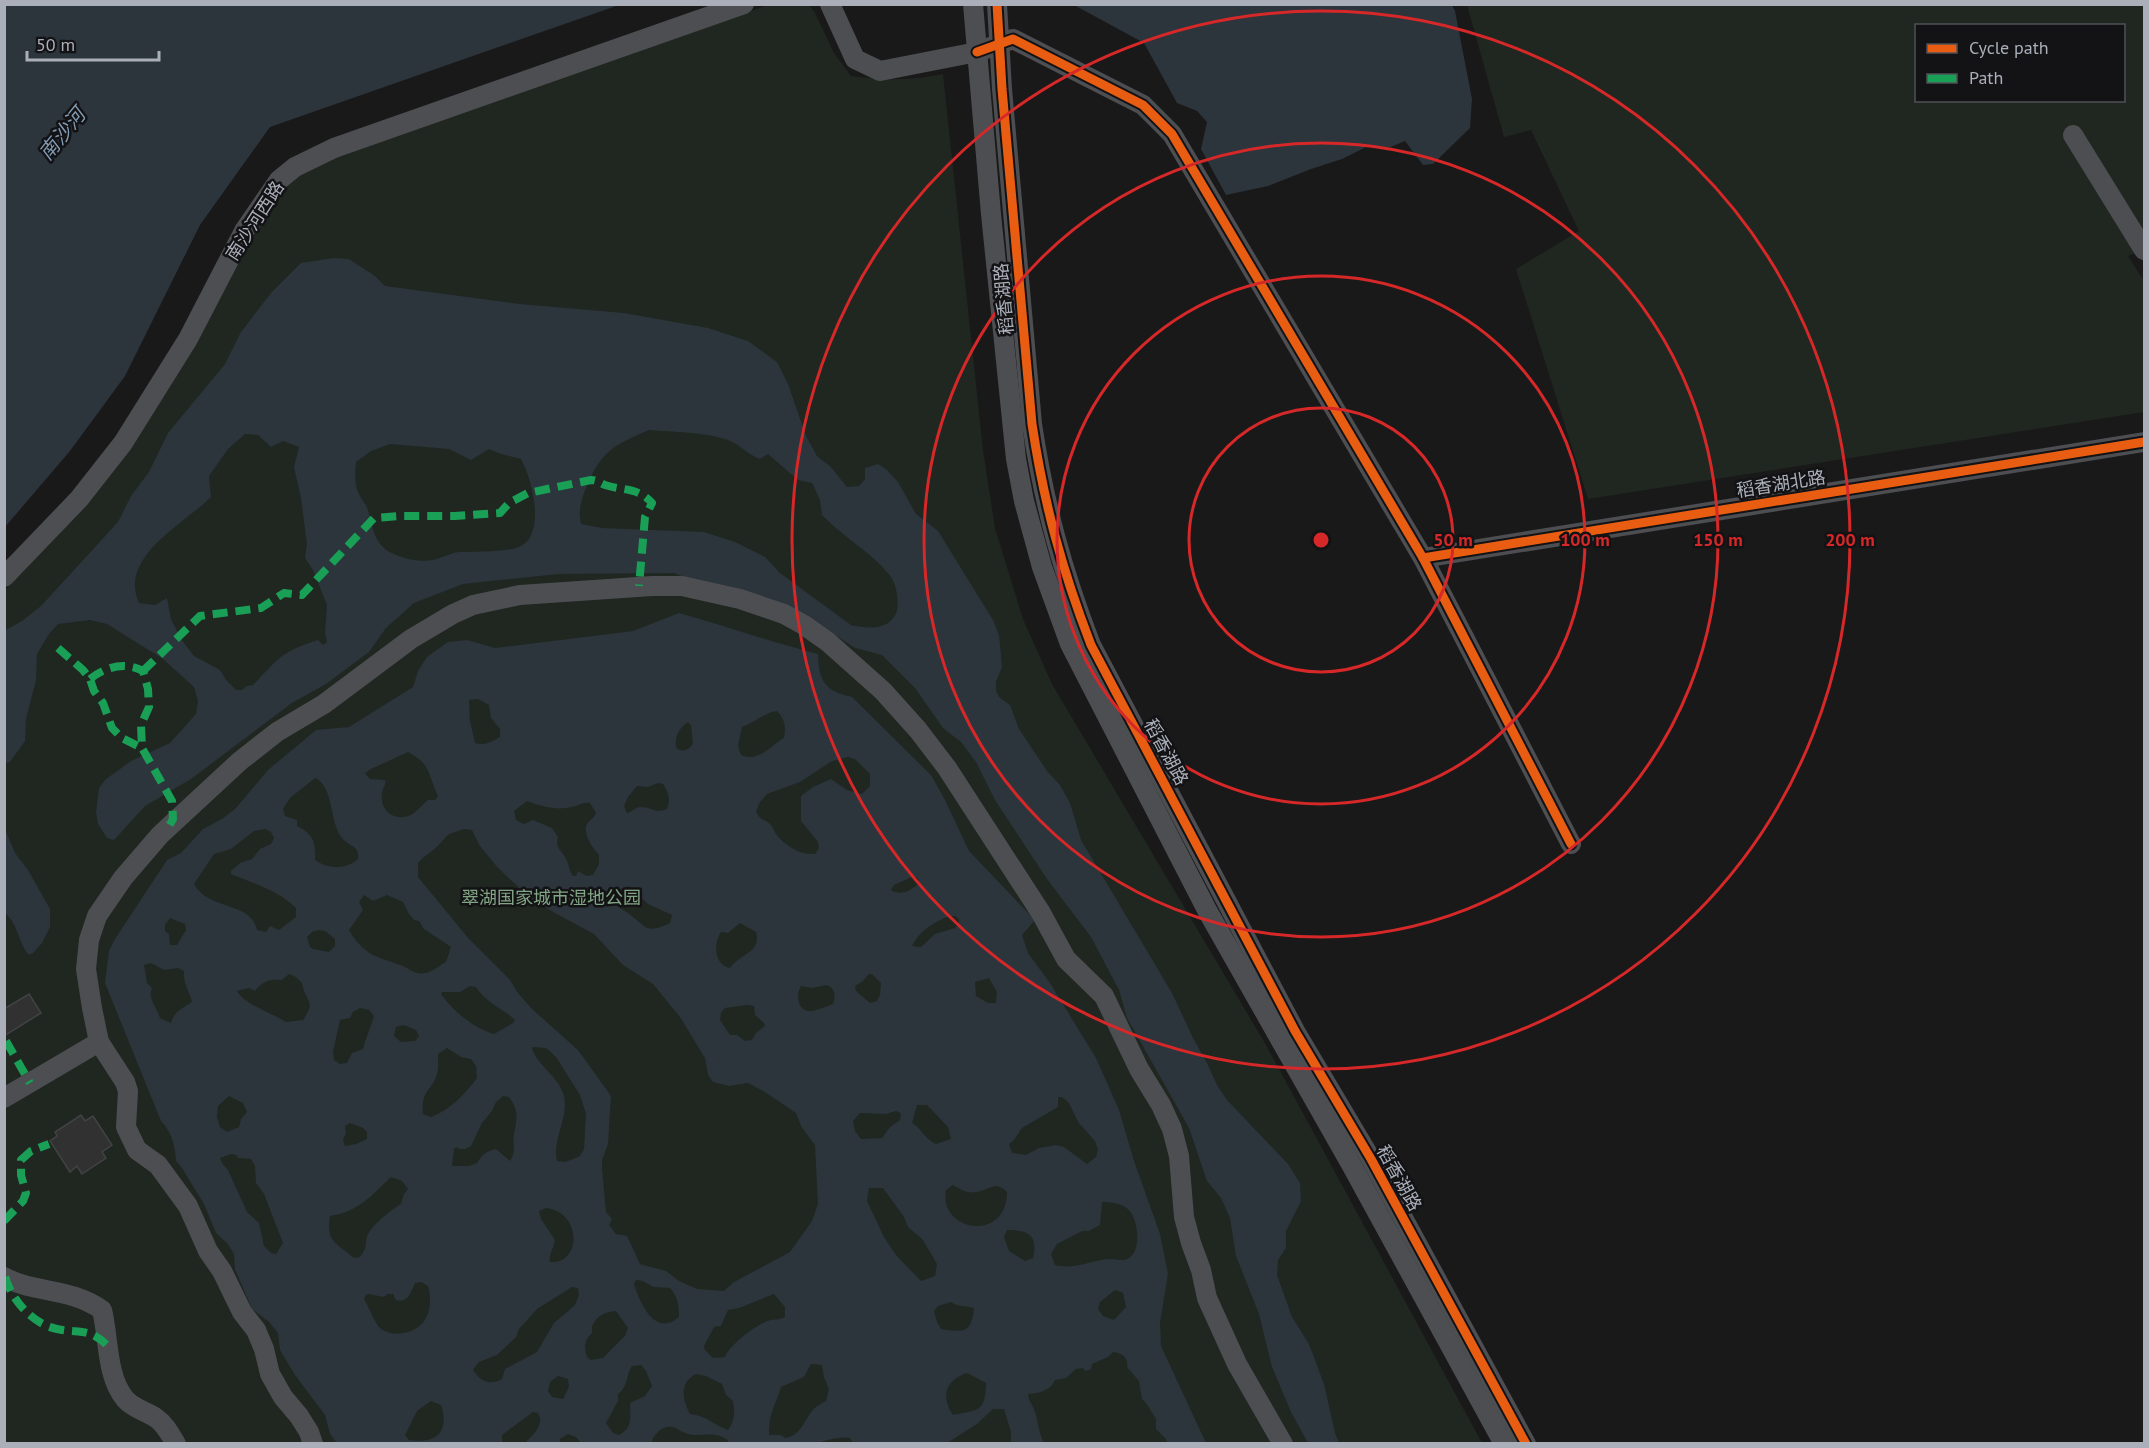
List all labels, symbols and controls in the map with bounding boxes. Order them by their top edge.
scale bar [27,24,159,62]
legend [1915,24,2125,102]
text: 50 m [36,33,75,56]
text: Cycle path [1969,36,2049,59]
text: Path [1969,66,2003,89]
water label: 南沙河 [33,99,93,165]
street label: 南沙河西路 [220,177,289,265]
street label: 稻香湖路 [989,262,1018,336]
street label: 稻香湖北路 [1735,465,1827,502]
text: 50 m [1433,528,1473,551]
text: 100 m [1560,528,1610,551]
text: 150 m [1693,528,1743,551]
text: 200 m [1825,528,1875,551]
centre of rings [1311,530,1331,550]
street label: 稻香湖路 [1139,715,1193,789]
park label: 翠湖国家城市湿地公园 [461,886,641,909]
street label: 稻香湖路 [1372,1141,1427,1215]

